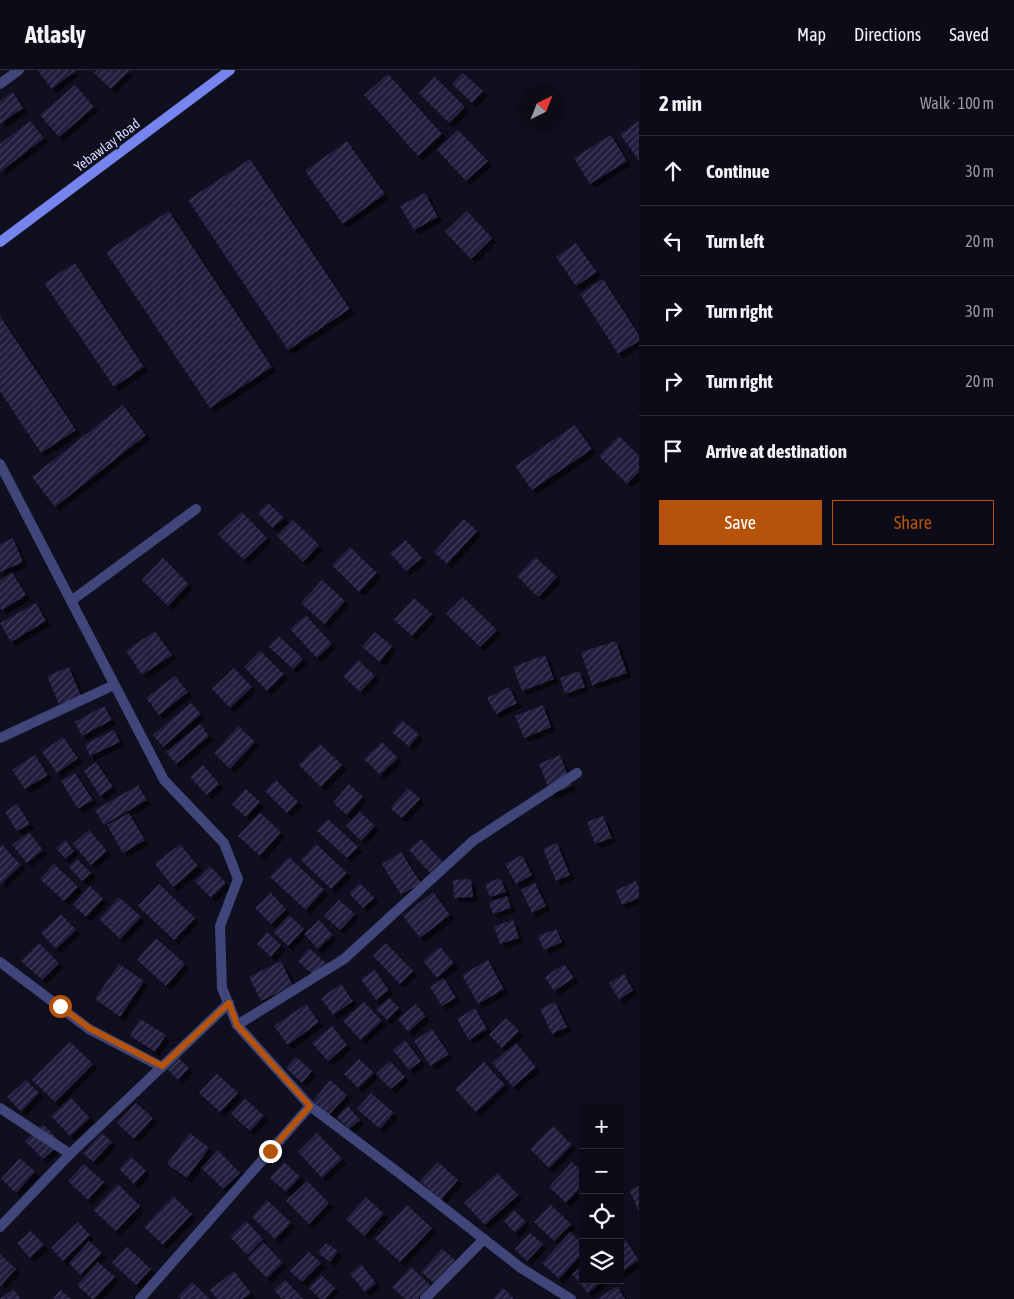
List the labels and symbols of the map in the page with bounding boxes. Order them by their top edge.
north arrow [519,85,564,130]
street label: Yebawlay Road [71,115,143,175]
route start [49,995,72,1018]
route end [259,1140,282,1163]

